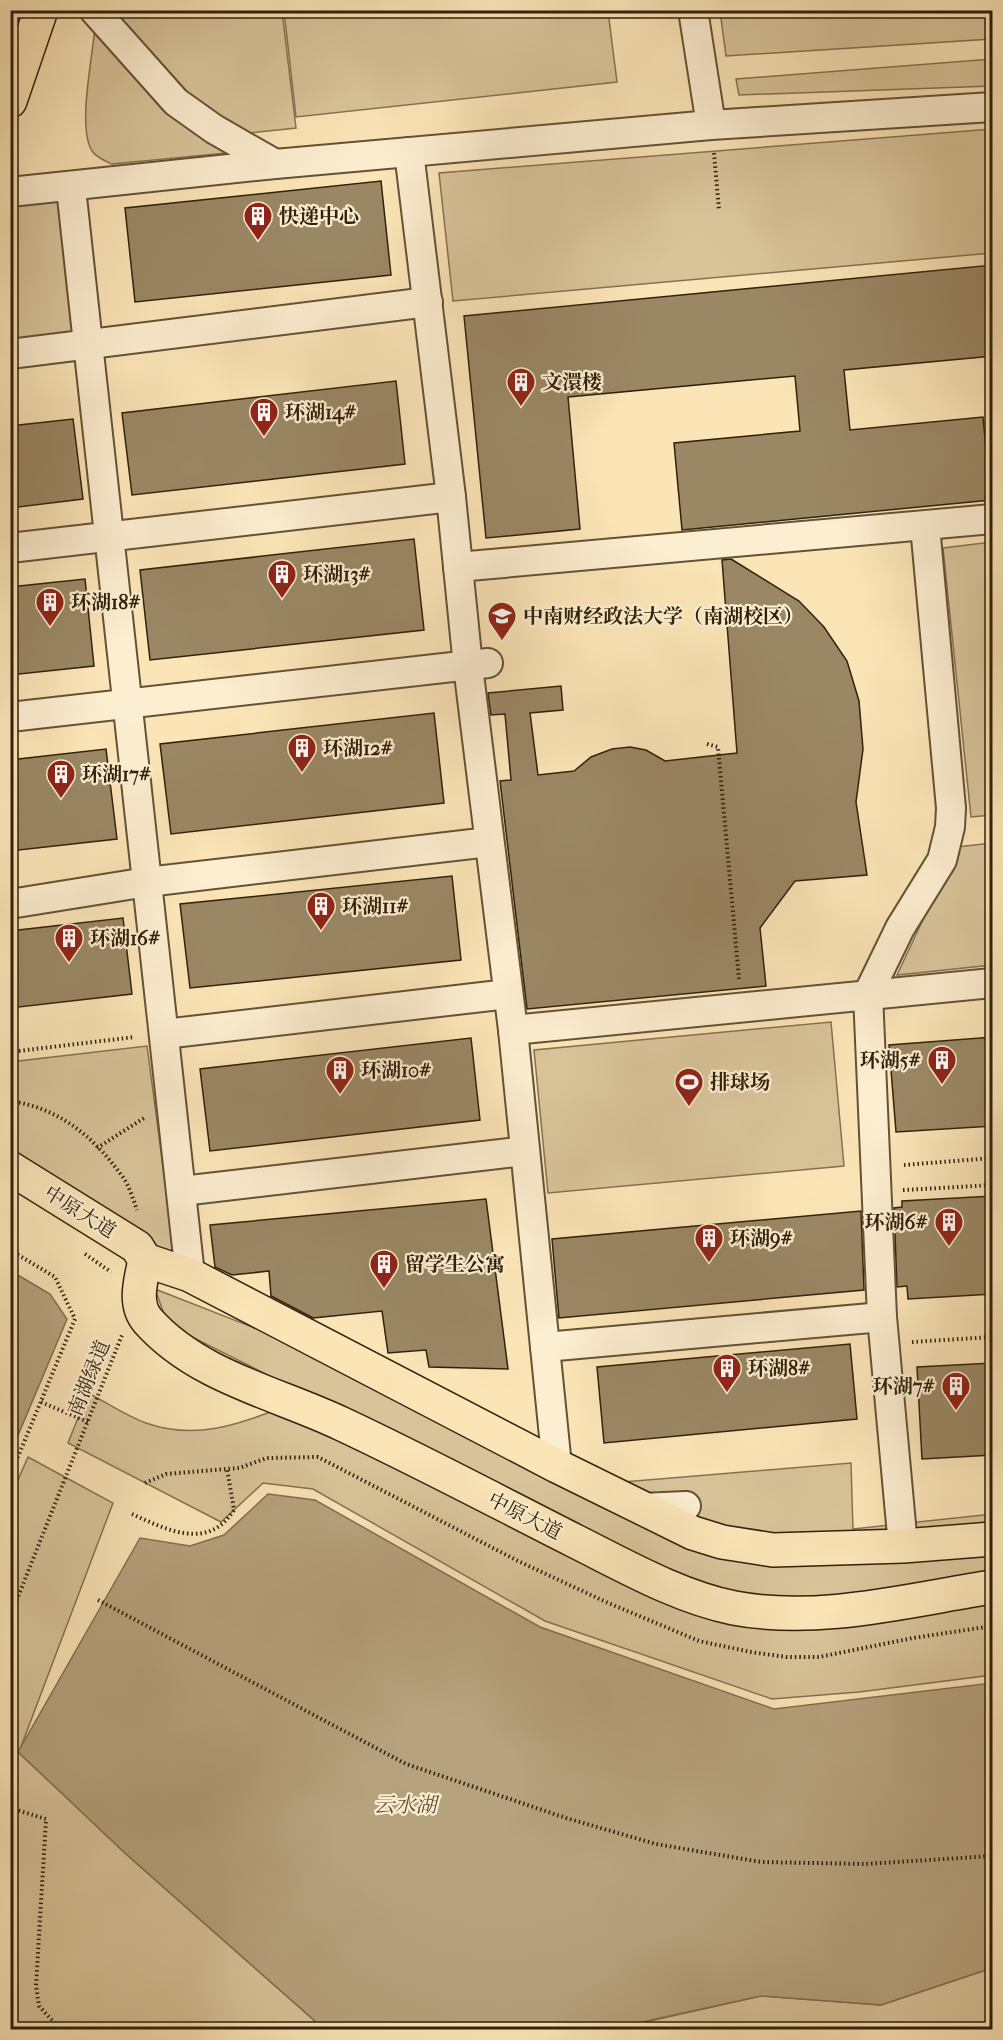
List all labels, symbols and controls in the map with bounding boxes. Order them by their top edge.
building icon: 快递中心 [242,200,274,242]
place label: 快递中心 [279,205,359,228]
building icon: 文澴楼 [505,366,537,408]
place label: 文澴楼 [542,371,602,394]
building icon: 环湖14# [248,396,280,438]
place label: 环湖14# [285,401,357,425]
building icon: 环湖13# [266,558,298,600]
place label: 环湖13# [303,563,371,586]
building icon: 环湖18# [34,586,66,628]
place label: 环湖18# [71,591,141,614]
school or university icon: 中南财经政法大学（南湖校区） [486,600,518,642]
place label: 中南财经政法大学（南湖校区） [523,605,803,628]
building icon: 环湖12# [286,732,318,774]
place label: 环湖12# [323,737,393,760]
building icon: 环湖17# [45,758,77,800]
place label: 环湖17# [82,763,152,786]
building icon: 环湖11# [305,890,337,932]
place label: 环湖11# [342,895,409,918]
building icon: 环湖16# [53,922,85,964]
place label: 环湖16# [90,927,161,950]
building icon: 环湖5# [926,1044,958,1086]
place label: 环湖5# [860,1049,921,1072]
building icon: 环湖10# [324,1054,356,1096]
place label: 环湖10# [361,1059,432,1082]
sports icon: 排球场 [673,1066,705,1108]
place label: 排球场 [710,1071,770,1094]
street label: 中原大道 [40,1181,120,1243]
building icon: 环湖6# [933,1206,965,1248]
place label: 环湖6# [865,1211,928,1234]
building icon: 环湖9# [693,1222,725,1264]
place label: 环湖9# [730,1227,793,1250]
building icon: 留学生公寓 [368,1248,400,1290]
place label: 留学生公寓 [405,1253,505,1276]
street label: 南湖绿道 [63,1337,115,1419]
building icon: 环湖8# [711,1352,743,1394]
place label: 环湖8# [748,1357,811,1380]
building icon: 环湖7# [940,1370,972,1412]
place label: 环湖7# [873,1375,935,1398]
street label: 中原大道 [484,1488,566,1544]
water label: 云水湖 [374,1793,440,1817]

